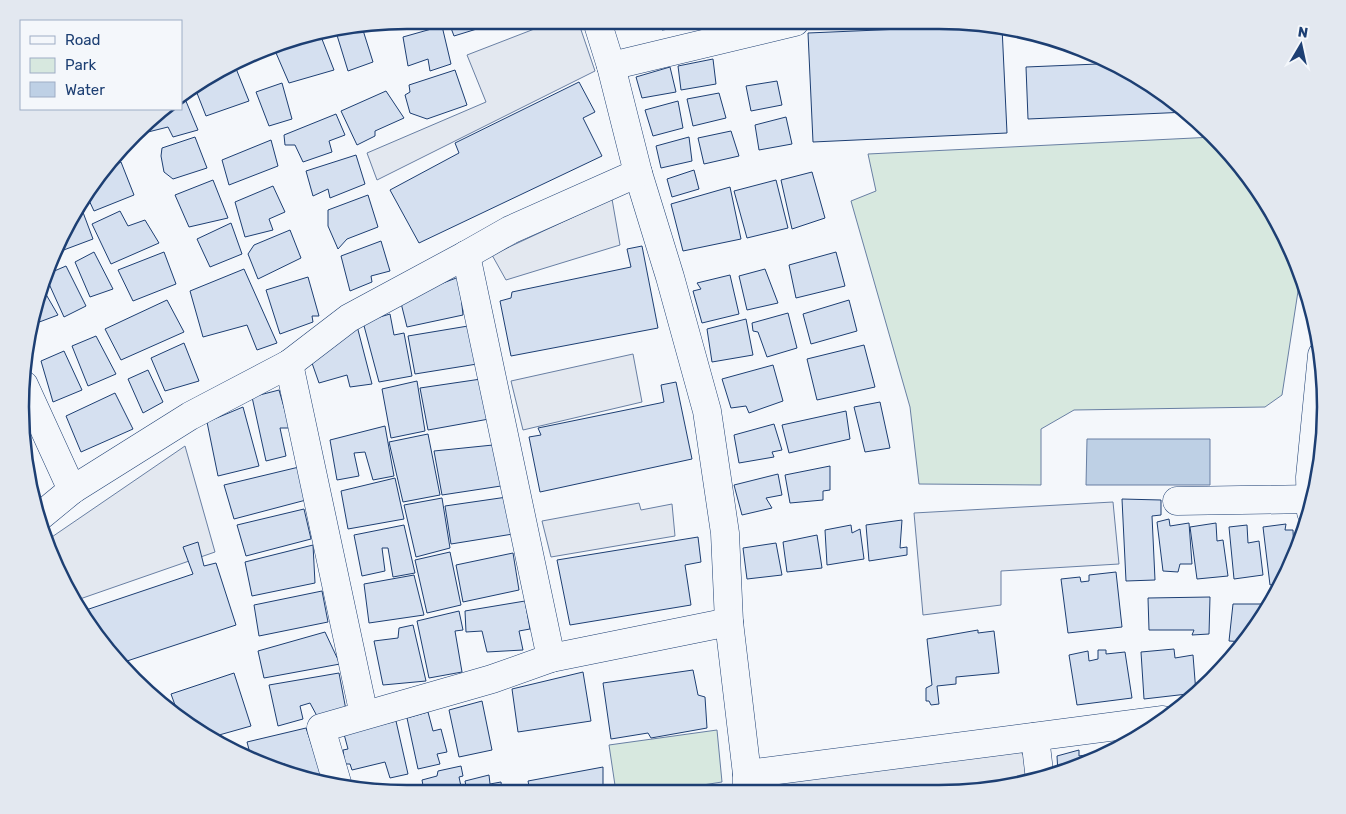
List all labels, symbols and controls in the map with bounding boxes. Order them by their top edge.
legend [20,20,182,110]
north arrow [1276,20,1326,70]
text: N [1297,23,1309,42]
text: Road [65,31,101,49]
text: Park [65,56,96,74]
text: Water [65,81,105,99]

